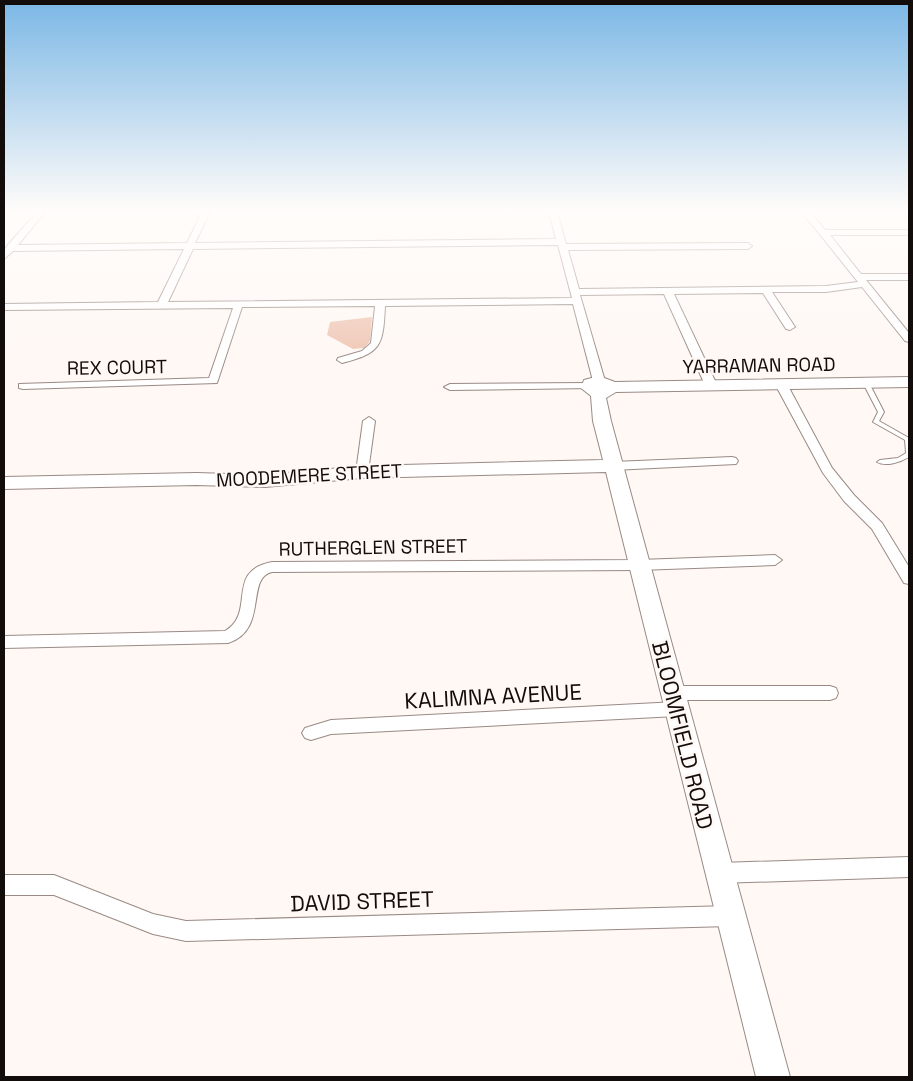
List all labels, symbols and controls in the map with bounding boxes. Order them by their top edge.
street label: YARRAMAN ROAD [682,352,836,379]
street label: REX COURT [67,354,167,381]
street label: MOODEMERE STREET [215,458,403,493]
street label: RUTHERGLEN STREET [278,533,468,562]
street label: BLOOMFIELD ROAD [646,638,720,832]
street label: KALIMNA AVENUE [404,677,582,715]
street label: DAVID STREET [290,884,434,917]

